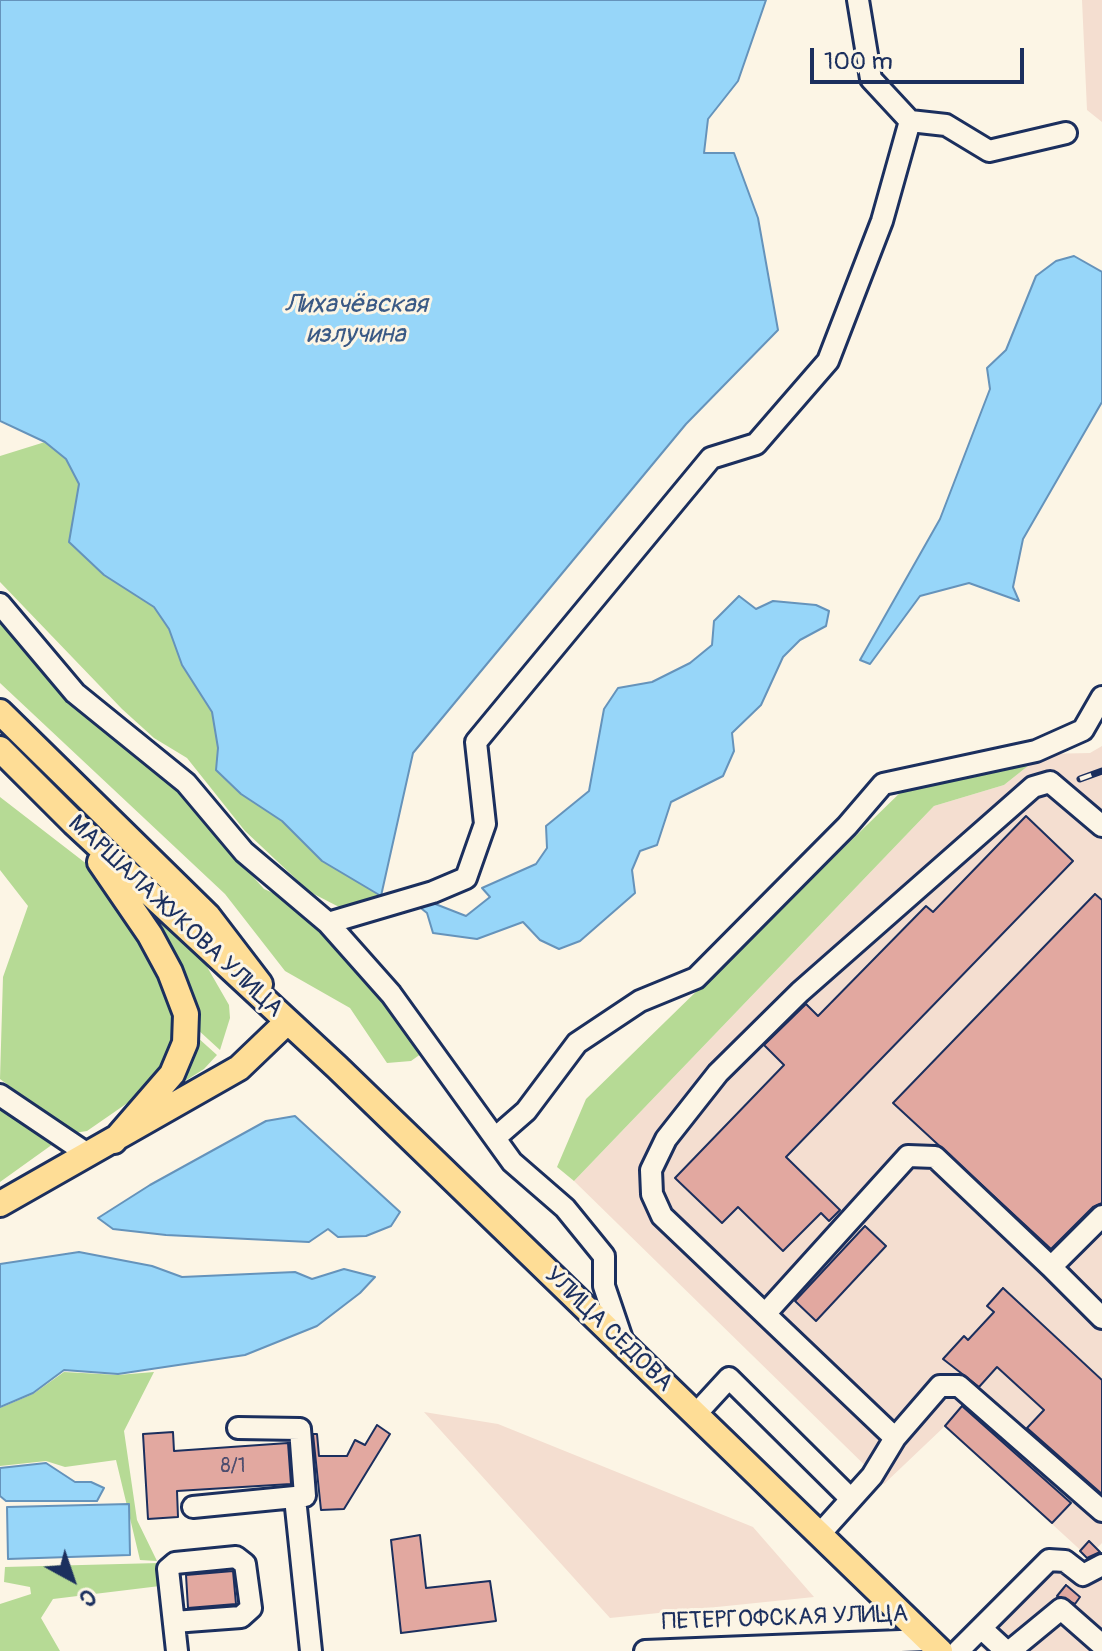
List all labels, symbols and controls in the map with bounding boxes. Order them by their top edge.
scale bar [814,32,1028,82]
text: 100 m [824,47,893,76]
water label: Лихачёвская излучина [284,289,428,350]
street label: МАРШАЛА ЖУКОВА УЛИЦА [62,810,288,1024]
street label: УЛИЦА СЕДОВА [538,1262,678,1398]
house number: 8/1 [220,1455,246,1479]
north arrow [32,1539,112,1619]
text: С [73,1582,102,1612]
street label: ПЕТЕРГОФСКАЯ УЛИЦА [661,1600,909,1638]

